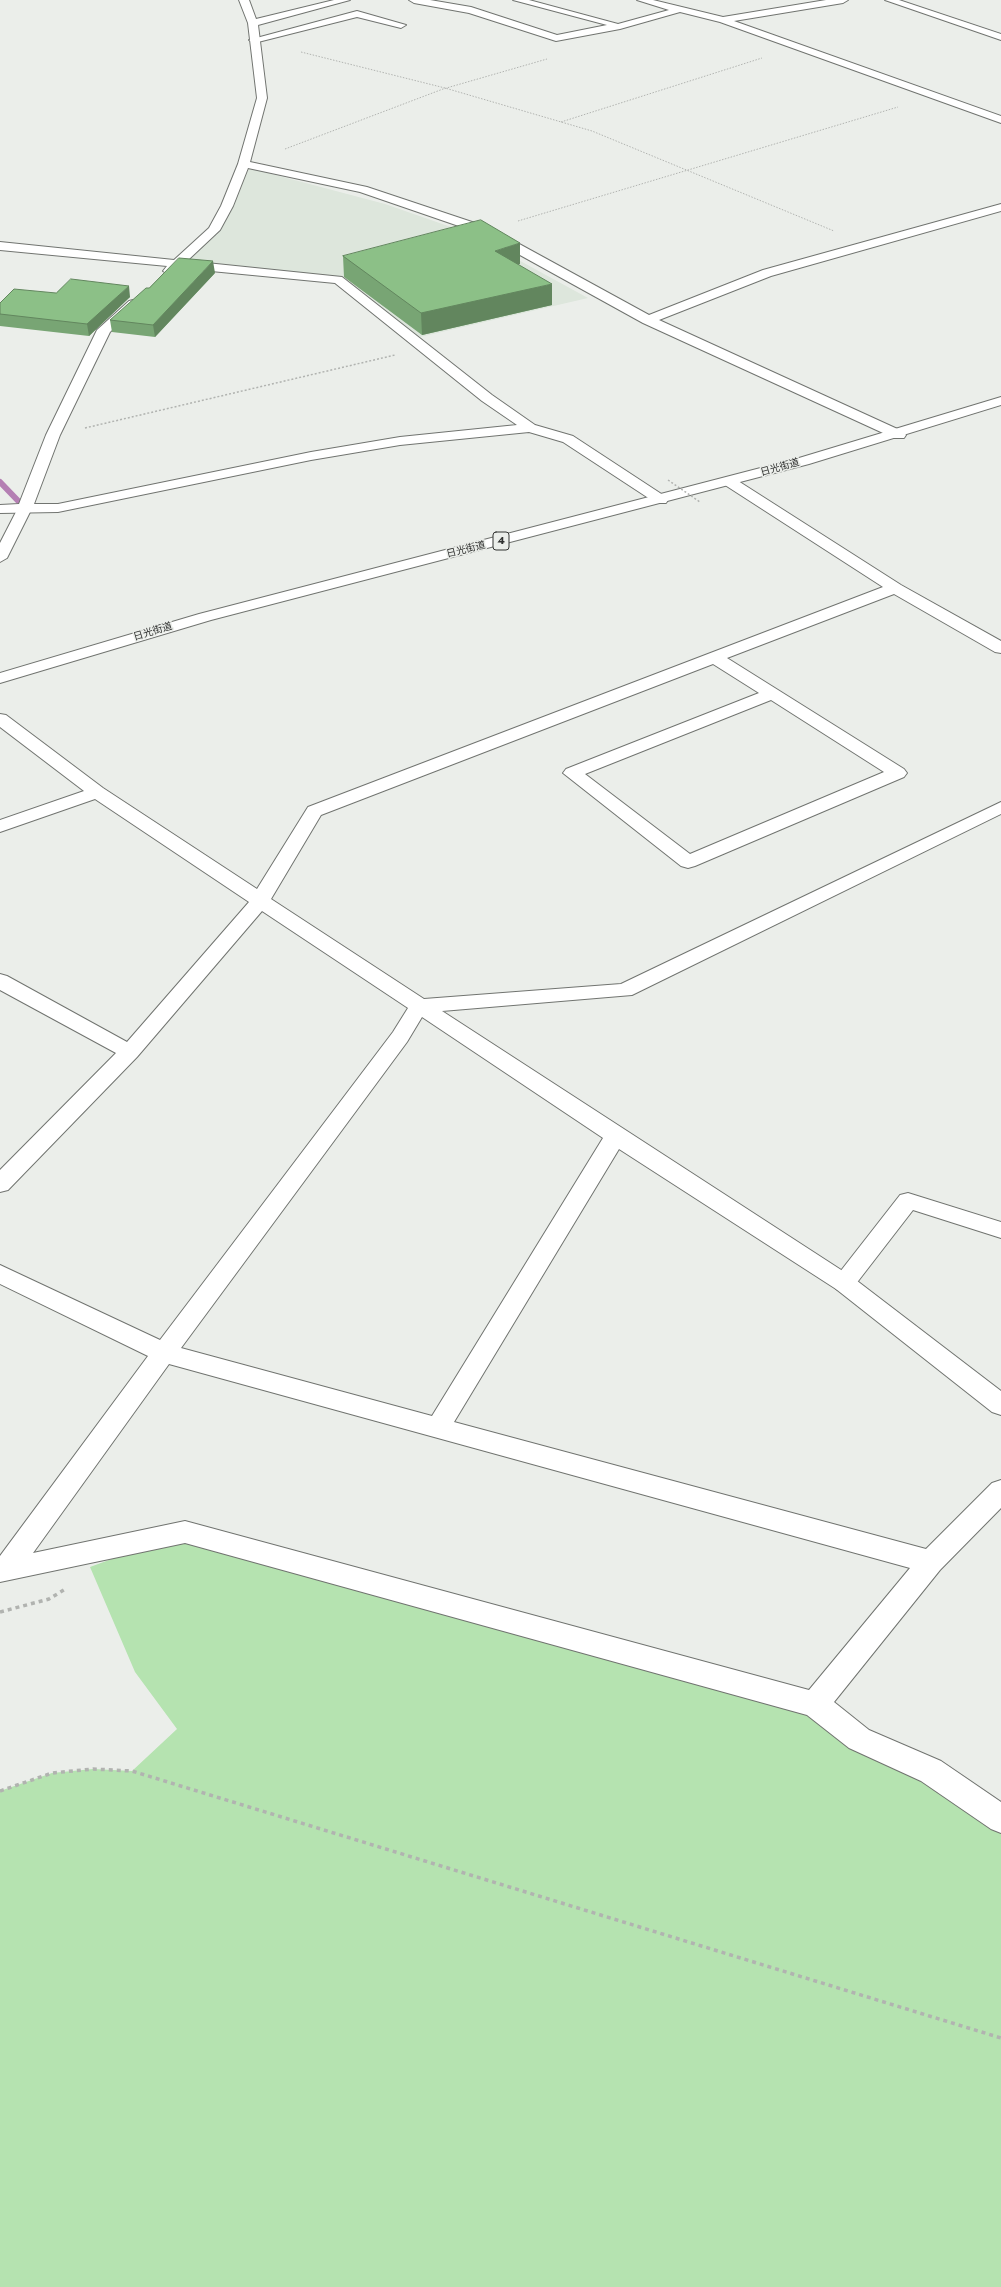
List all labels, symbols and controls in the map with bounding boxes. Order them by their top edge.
street label: 日光街道 [759,457,801,479]
road number: 4 [493,532,509,550]
street label: 日光街道 [445,539,487,561]
street label: 日光街道 [132,620,174,644]

